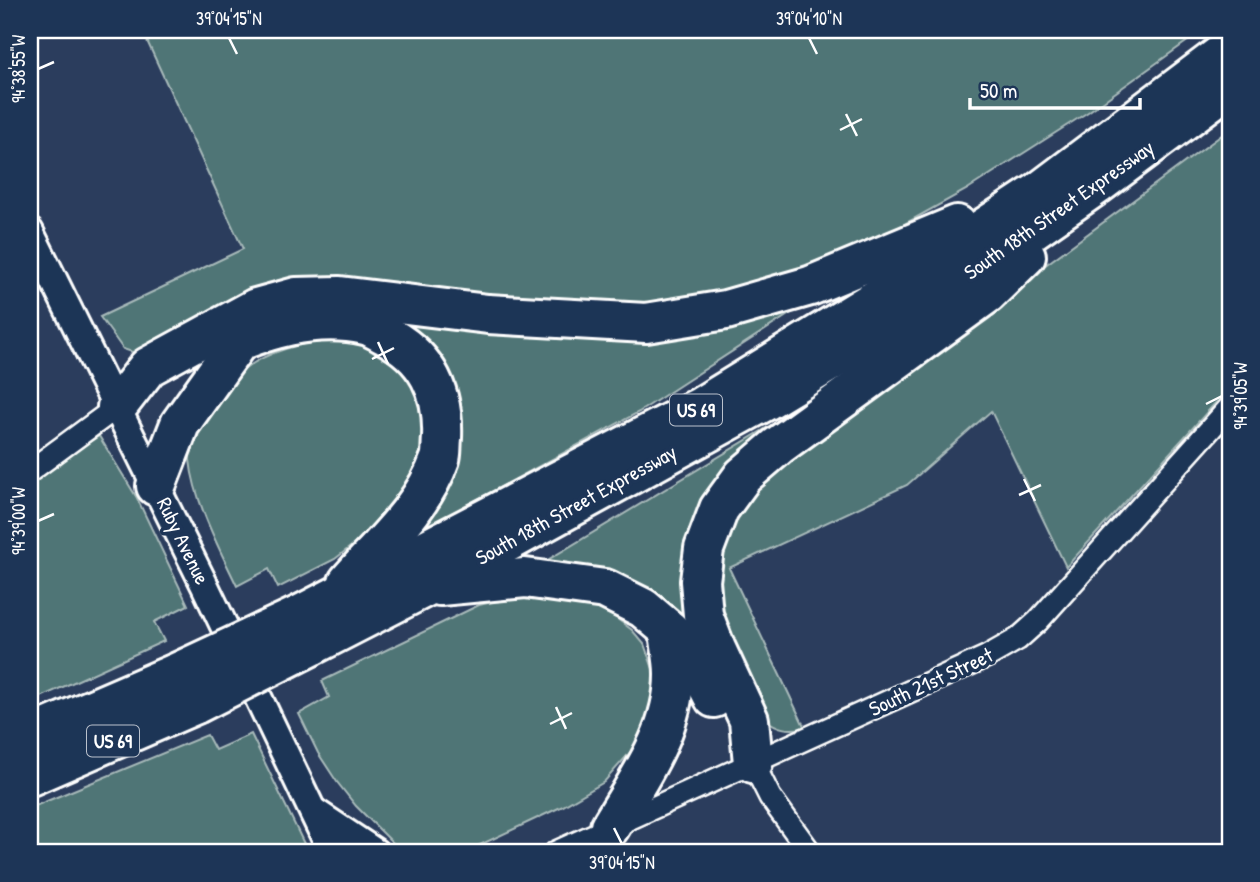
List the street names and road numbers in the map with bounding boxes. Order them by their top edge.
street label: South 18th Street Expressway [958,133,1160,286]
road number: US 69 [670,394,722,426]
street label: South 18th Street Expressway [470,437,682,572]
street label: Ruby Avenue [150,492,217,589]
street label: South 21st Street [864,640,998,723]
road number: US 69 [87,726,139,756]

